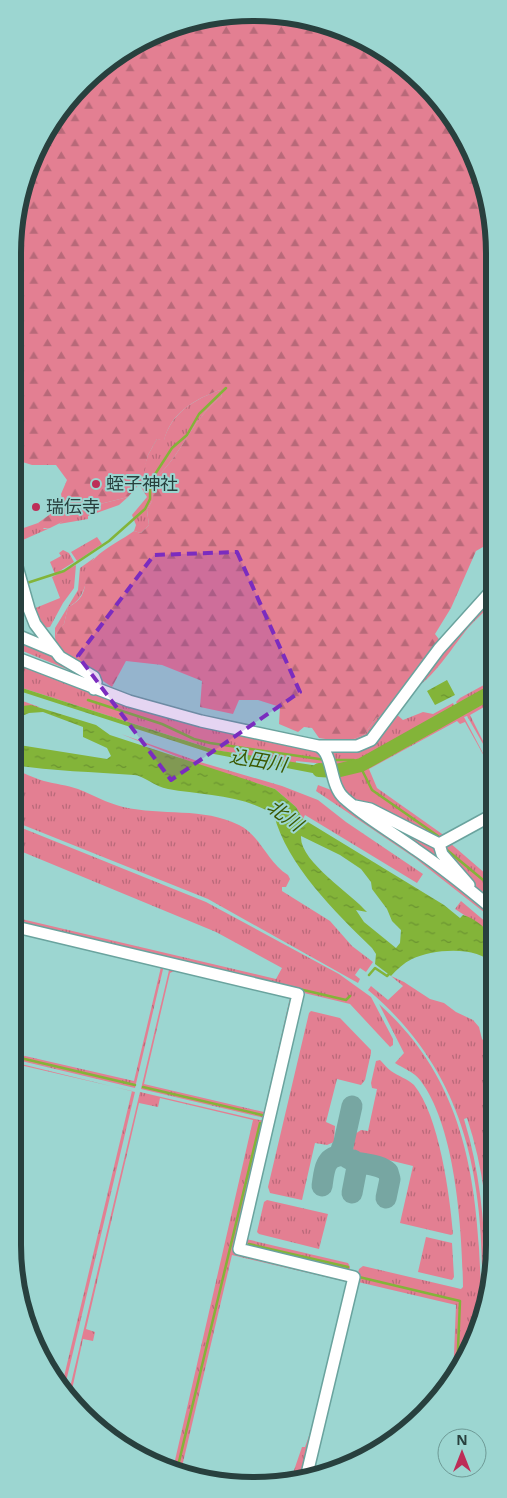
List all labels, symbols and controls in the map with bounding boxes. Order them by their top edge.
place label: 蛭子神社 [106,471,178,495]
marker: 蛭子神社 [90,478,102,490]
place label: 瑞伝寺 [46,494,100,518]
marker: 瑞伝寺 [30,501,42,513]
water label: 込田川 [228,742,290,778]
water label: 北川 [262,793,310,838]
north arrow [437,1428,487,1478]
text: N [456,1430,468,1449]

